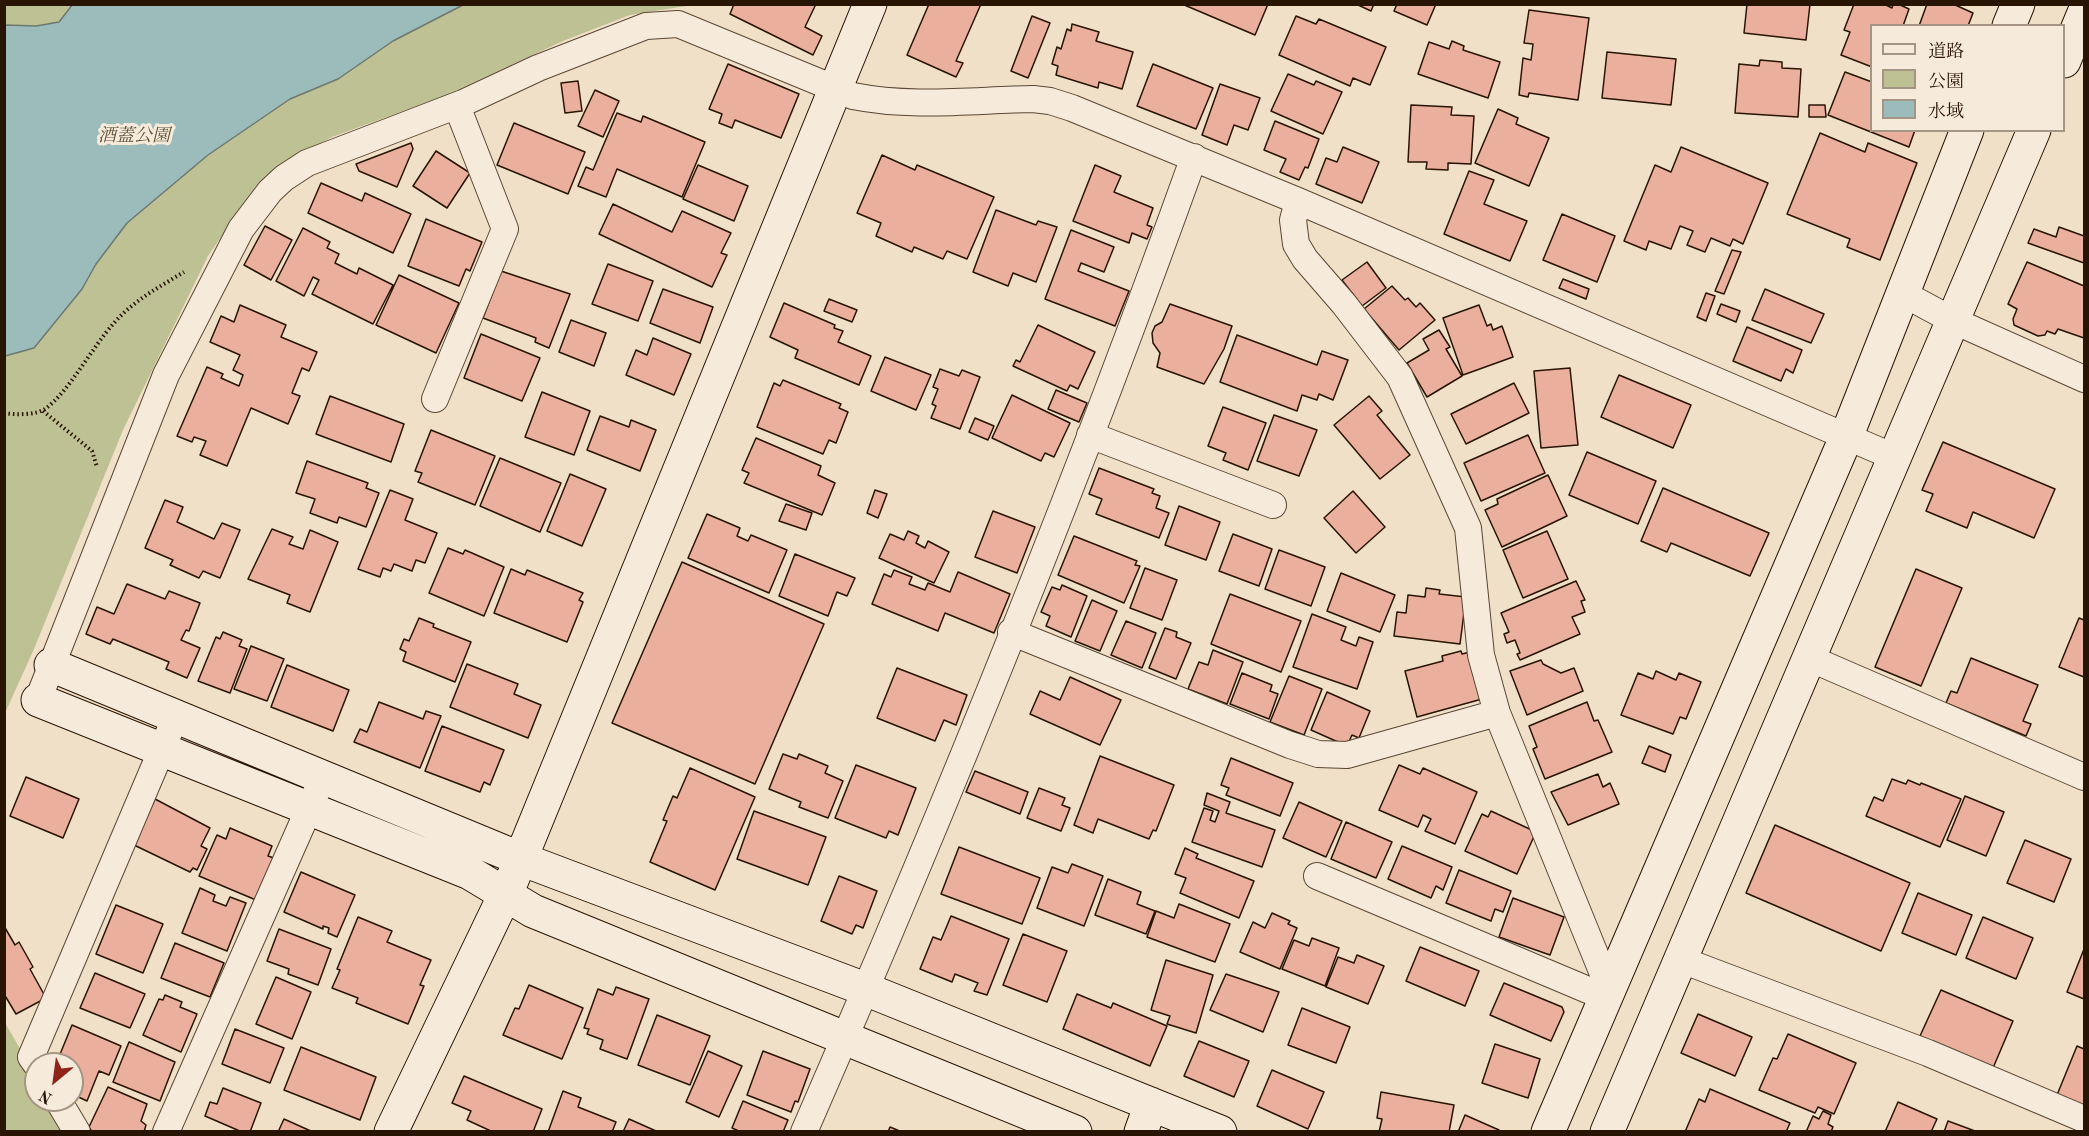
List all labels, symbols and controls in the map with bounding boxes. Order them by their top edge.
legend [1870,24,2065,132]
text: 道路 [1928,43,1964,61]
text: 公園 [1928,73,1964,91]
text: 水域 [1928,103,1964,121]
park label: 酒蓋公園 [98,125,170,147]
north arrow [24,1052,84,1112]
text: N [37,1086,55,1106]

